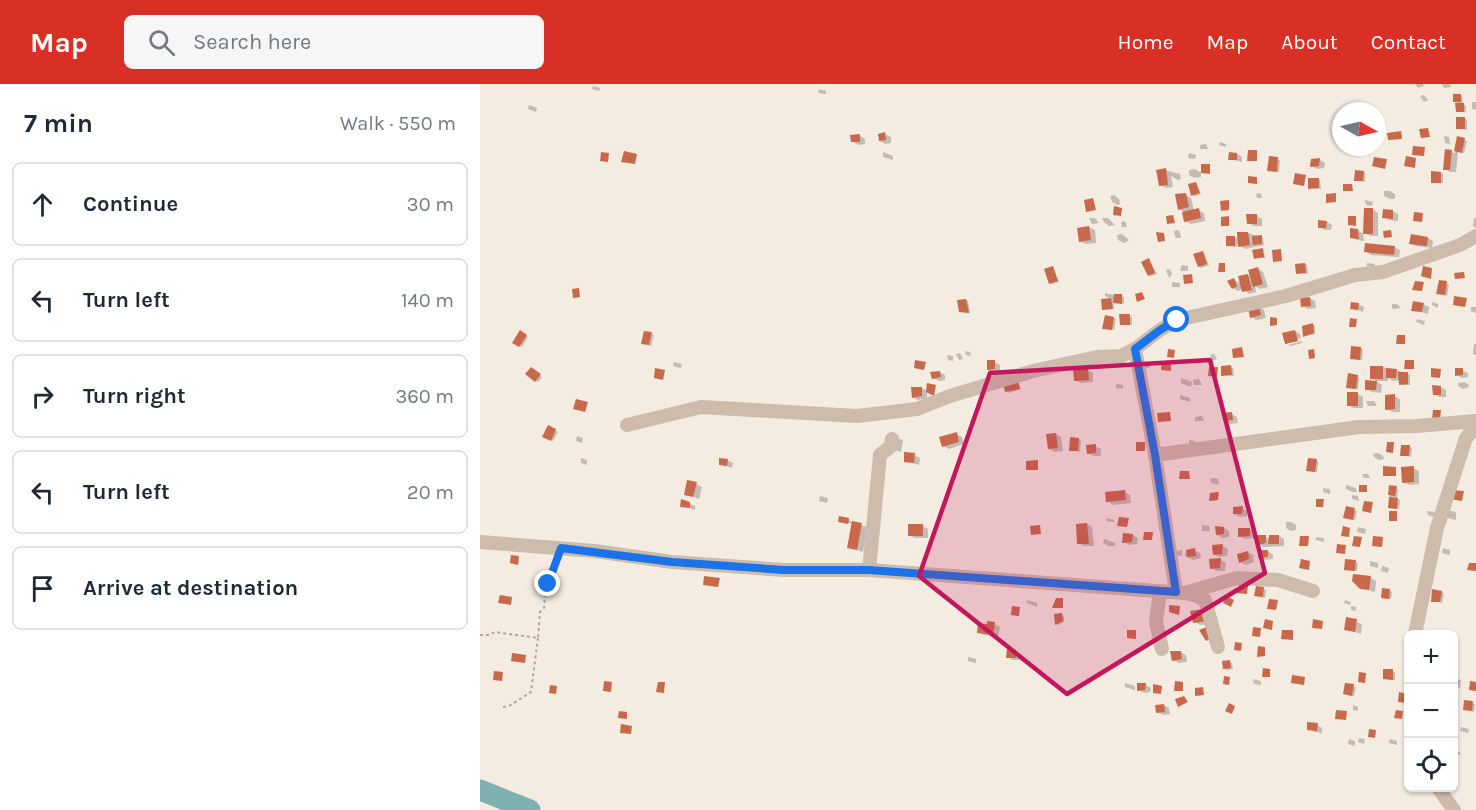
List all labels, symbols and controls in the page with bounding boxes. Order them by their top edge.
search box [124,15,544,69]
text: Map [30,26,88,59]
icon: search [145,26,178,59]
text: Search here [193,29,311,55]
text: Home [1118,30,1174,54]
text: Map [1207,30,1248,54]
text: About [1281,30,1338,54]
text: Contact [1371,30,1446,54]
north arrow [1332,102,1386,156]
text: 7 min [24,108,93,139]
text: Walk · 550 m [340,112,456,135]
icon: ahead [26,188,59,221]
text: Continue [83,191,178,217]
text: 30 m [407,193,454,216]
icon: left [26,284,59,317]
text: Turn left [83,287,170,313]
text: 140 m [401,289,454,312]
route start [1163,306,1189,332]
icon: right [26,380,59,413]
text: Turn right [83,383,186,409]
text: 360 m [395,385,454,408]
icon: left [26,476,59,509]
text: Turn left [83,479,170,505]
text: 20 m [407,481,454,504]
route end [534,570,560,596]
icon: arrive [26,572,59,605]
text: Arrive at destination [83,575,298,601]
map controls [1404,630,1458,792]
button: + [1404,630,1458,684]
button: − [1404,684,1458,738]
button: locate [1404,738,1458,792]

